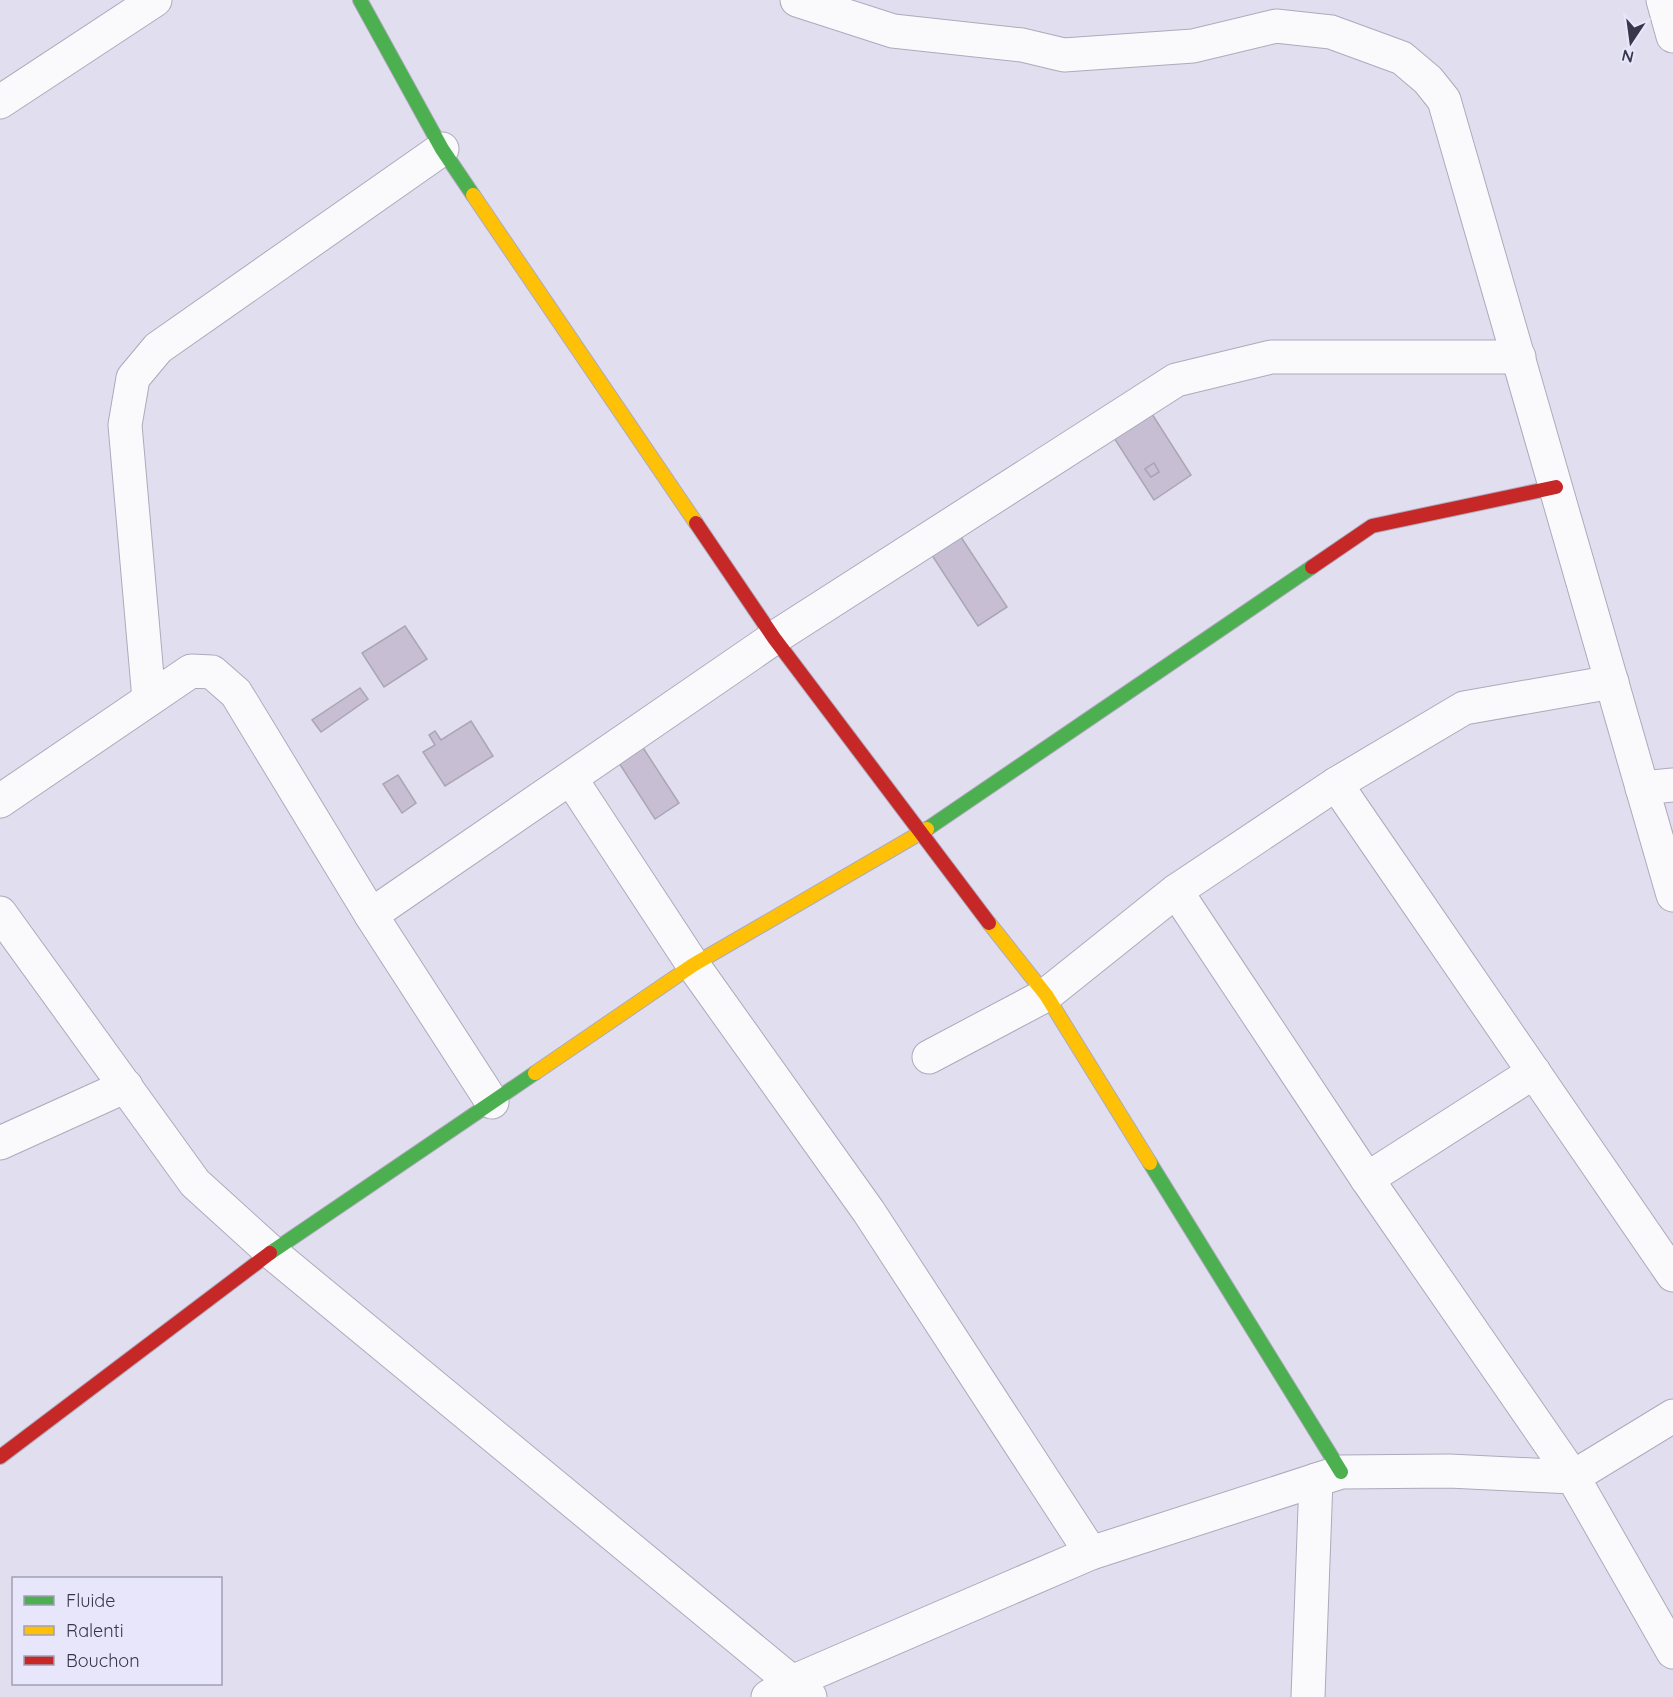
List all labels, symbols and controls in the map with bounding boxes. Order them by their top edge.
north arrow [1601,12,1661,72]
text: N [1620,46,1636,68]
legend [12,1577,222,1685]
text: Fluide [66,1589,115,1612]
text: Ralenti [66,1619,124,1642]
text: Bouchon [66,1649,140,1672]

